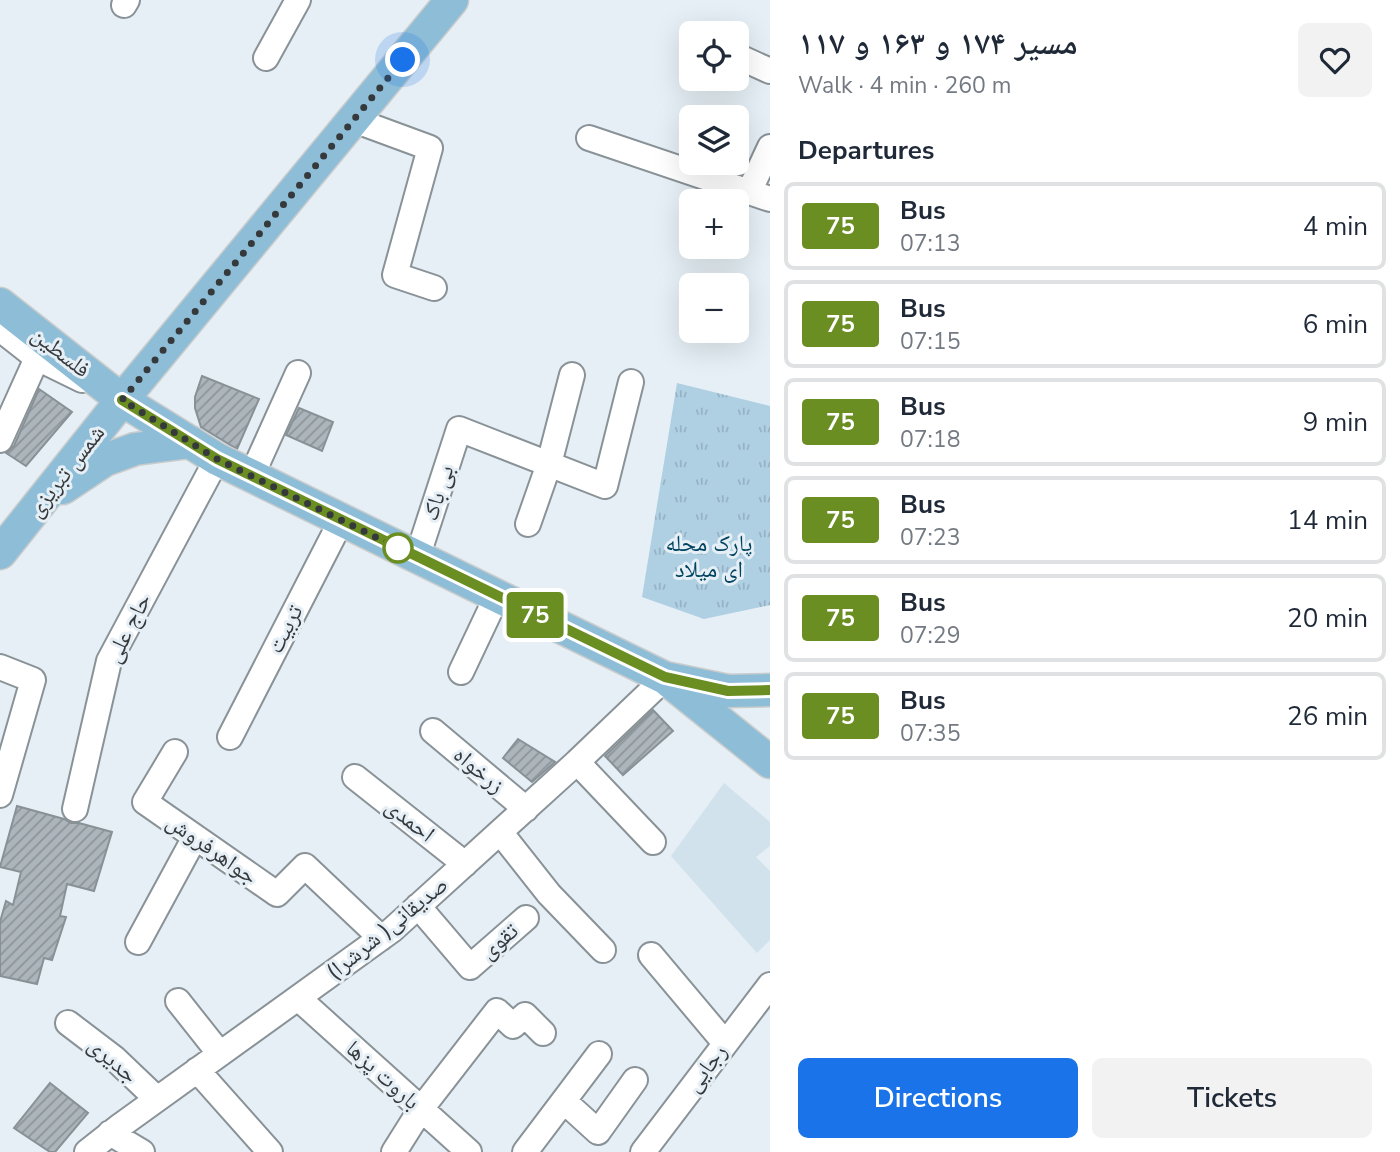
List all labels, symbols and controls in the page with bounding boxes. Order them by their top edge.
map controls [679,21,749,343]
button: locate [679,21,749,91]
text: مسیر ۱۷۴ و ۱۶۳ و ۱۱۷ [798,21,1078,66]
button: heart [1298,23,1372,97]
your location [385,42,420,77]
text: Walk · 4 min · 260 m [798,70,1011,101]
button: layers [679,105,749,175]
text: Departures [798,133,934,168]
button: + [679,189,749,259]
text: Bus [900,193,946,228]
text: 4 min [1303,209,1368,244]
text: 75 [826,210,855,242]
text: 07:13 [900,228,960,259]
button: − [679,273,749,343]
text: Bus [900,291,946,326]
text: 6 min [1303,307,1368,342]
text: 75 [826,308,855,340]
street label: فلسطین [25,319,97,385]
text: 07:15 [900,326,960,357]
text: Bus [900,389,946,424]
text: 9 min [1303,405,1368,440]
text: 75 [826,406,855,438]
street label: شمس تبریزی [20,418,112,524]
text: 07:18 [900,424,960,455]
street label: بی باک [414,461,462,525]
text: Bus [900,487,946,522]
text: 14 min [1287,503,1368,538]
text: 75 [826,504,855,536]
text: 07:23 [900,522,960,553]
park label: پارک محله ای میلاد [666,528,752,585]
unlabelled marker [383,533,413,563]
text: Bus [900,585,946,620]
street label: حاج علی [97,588,159,668]
line badge: 75 [504,592,566,638]
street label: تربیت [260,599,310,659]
text: 75 [521,599,549,631]
text: 20 min [1287,601,1368,636]
text: 75 [826,602,855,634]
text: 07:29 [900,620,960,651]
text: Bus [900,683,946,718]
text: 26 min [1287,699,1368,734]
text: 75 [826,700,855,732]
text: 07:35 [900,718,960,749]
street label: زرخواه [447,739,511,801]
street label: احمدی [379,791,441,849]
street label: جواهرفروش [160,806,264,892]
street label: (شرشرا )صدیقانی [320,869,454,987]
street label: تقوی [473,915,525,966]
street label: جدیری [81,1030,145,1090]
street label: باروت پزها [339,1033,427,1117]
street label: رجایی [678,1038,734,1098]
button: Directions [798,1058,1078,1138]
button: Tickets [1092,1058,1372,1138]

